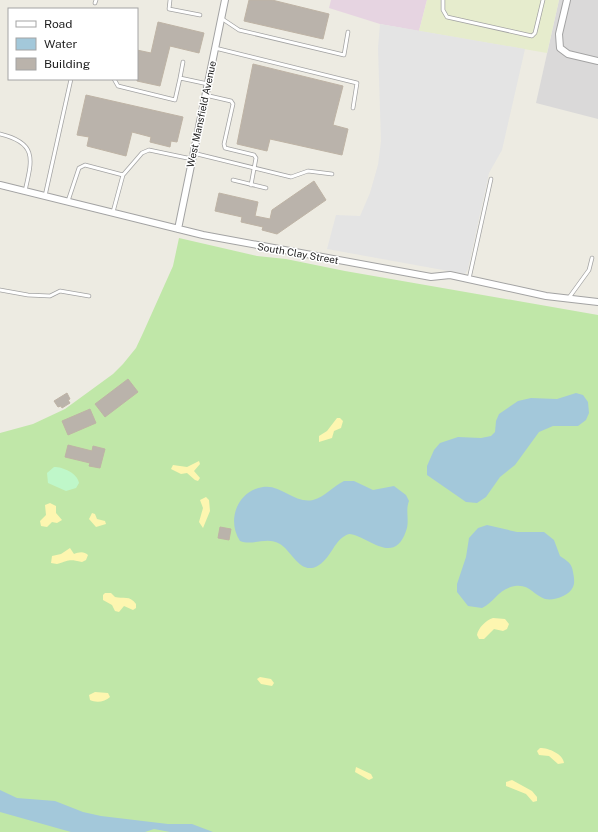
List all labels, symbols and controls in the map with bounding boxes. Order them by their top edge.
legend [8,8,138,80]
text: Road [44,17,72,31]
text: Water [44,37,78,51]
text: Building [44,57,90,71]
street label: West Mansfield Avenue [184,59,218,168]
street label: South Clay Street [256,240,340,266]

